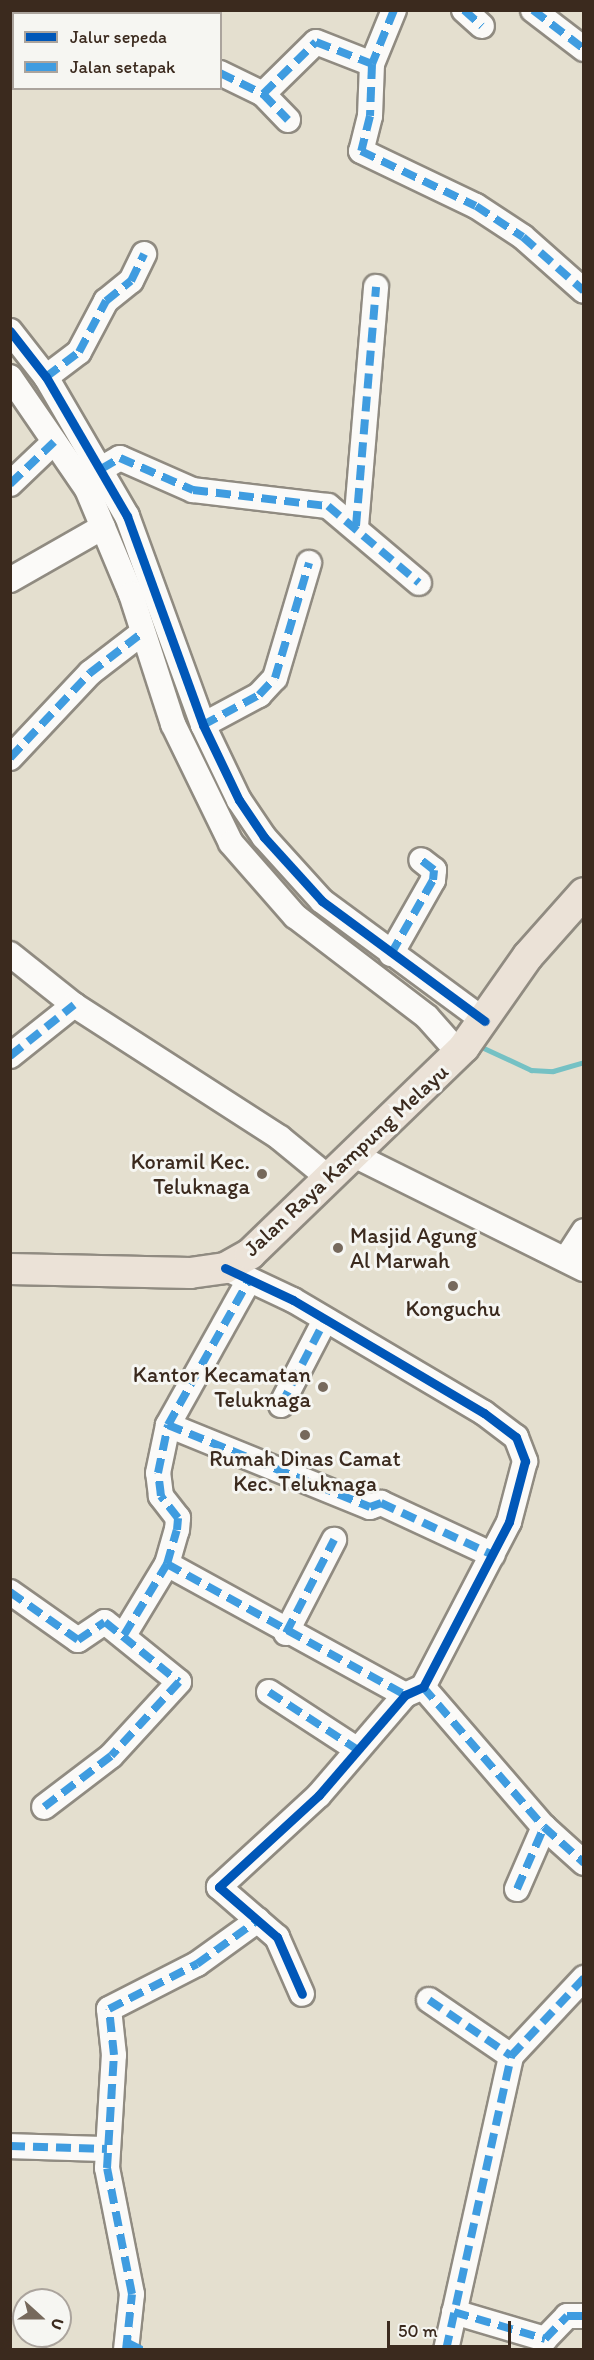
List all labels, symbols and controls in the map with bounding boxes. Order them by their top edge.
legend [12,12,222,90]
text: Jalur sepeda [70,26,167,48]
text: Jalan setapak [70,56,175,78]
street label: Jalan Raya Kampung Melayu [239,1059,453,1261]
place label: Koramil Kec. Teluknaga [131,1148,250,1200]
marker: Koramil Kec. Teluknaga [255,1167,269,1181]
place label: Masjid Agung Al Marwah [350,1222,477,1274]
marker: Masjid Agung Al Marwah [331,1241,345,1255]
marker: Konguchu [446,1279,460,1293]
place label: Konguchu [405,1296,501,1322]
place label: Kantor Kecamatan Teluknaga [133,1361,311,1412]
marker: Kantor Kecamatan Teluknaga [316,1380,330,1394]
marker: Rumah Dinas Camat Kec. Teluknaga [298,1428,312,1442]
place label: Rumah Dinas Camat Kec. Teluknaga [209,1445,401,1496]
north arrow [12,2288,72,2348]
scale bar [390,2309,514,2347]
text: U [47,2316,68,2332]
text: 50 m [398,2320,438,2342]

